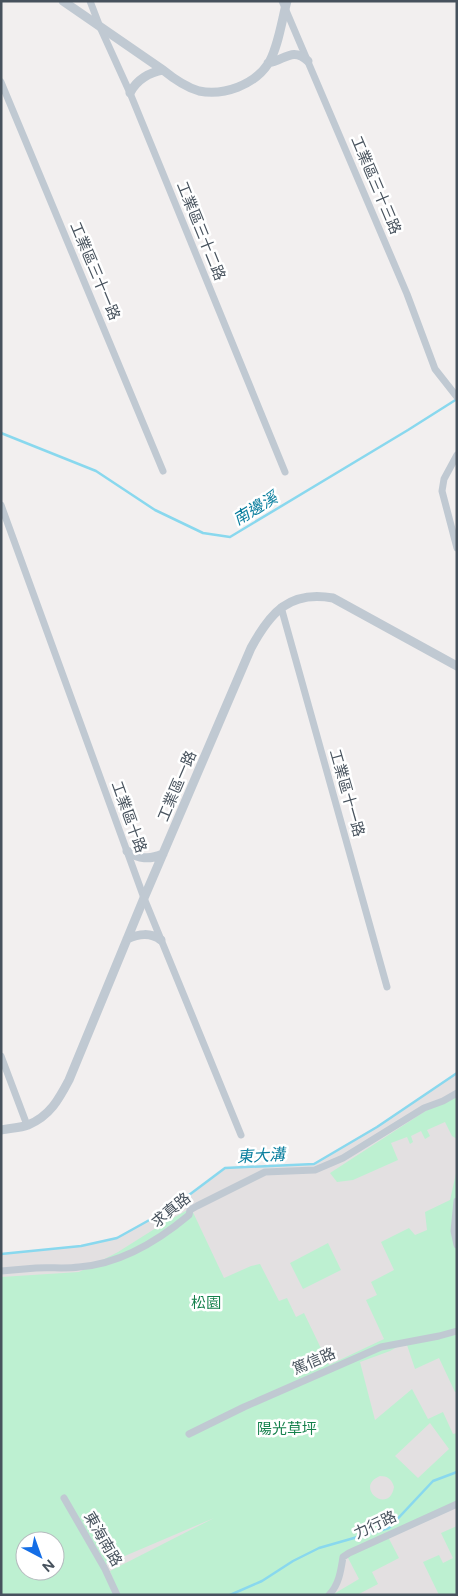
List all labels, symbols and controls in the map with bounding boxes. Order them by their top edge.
street label: 工業區三十三路 [347,133,405,237]
street label: 工業區三十二路 [173,179,229,283]
street label: 工業區三十一路 [66,219,124,323]
water label: 南邊溪 [230,487,282,529]
street label: 工業區十一路 [326,747,368,839]
street label: 工業區一路 [154,748,200,824]
street label: 工業區十路 [108,779,150,855]
water label: 東大溝 [237,1145,287,1166]
street label: 求真路 [148,1189,194,1231]
park label: 松園 [191,1294,221,1312]
street label: 篤信路 [290,1344,338,1378]
park label: 陽光草坪 [257,1420,317,1438]
street label: 力行路 [351,1507,399,1543]
street label: 東海南路 [80,1509,126,1569]
north arrow [15,1531,65,1581]
text: N [39,1555,58,1575]

